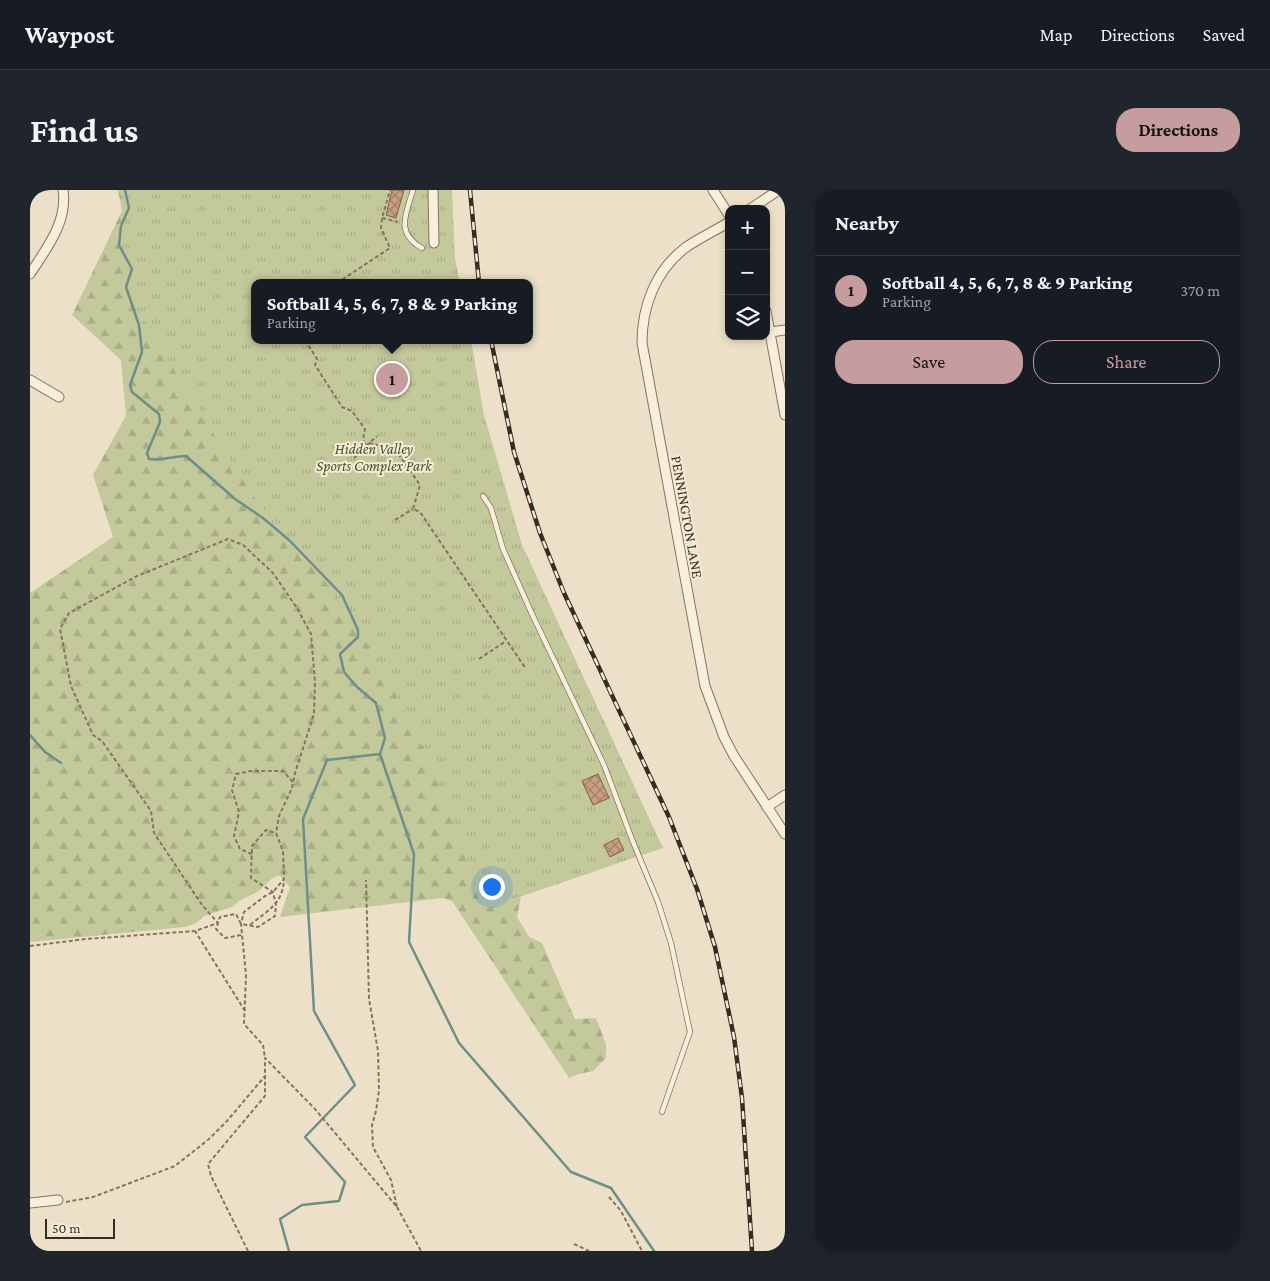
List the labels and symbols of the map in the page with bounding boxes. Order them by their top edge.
pin: 1 [376,360,408,398]
park label: Hidden Valley Sports Complex Park [316,441,433,475]
street label: PENNINGTON LANE [668,454,706,580]
your location [479,874,505,900]
scale bar [45,1216,115,1239]

